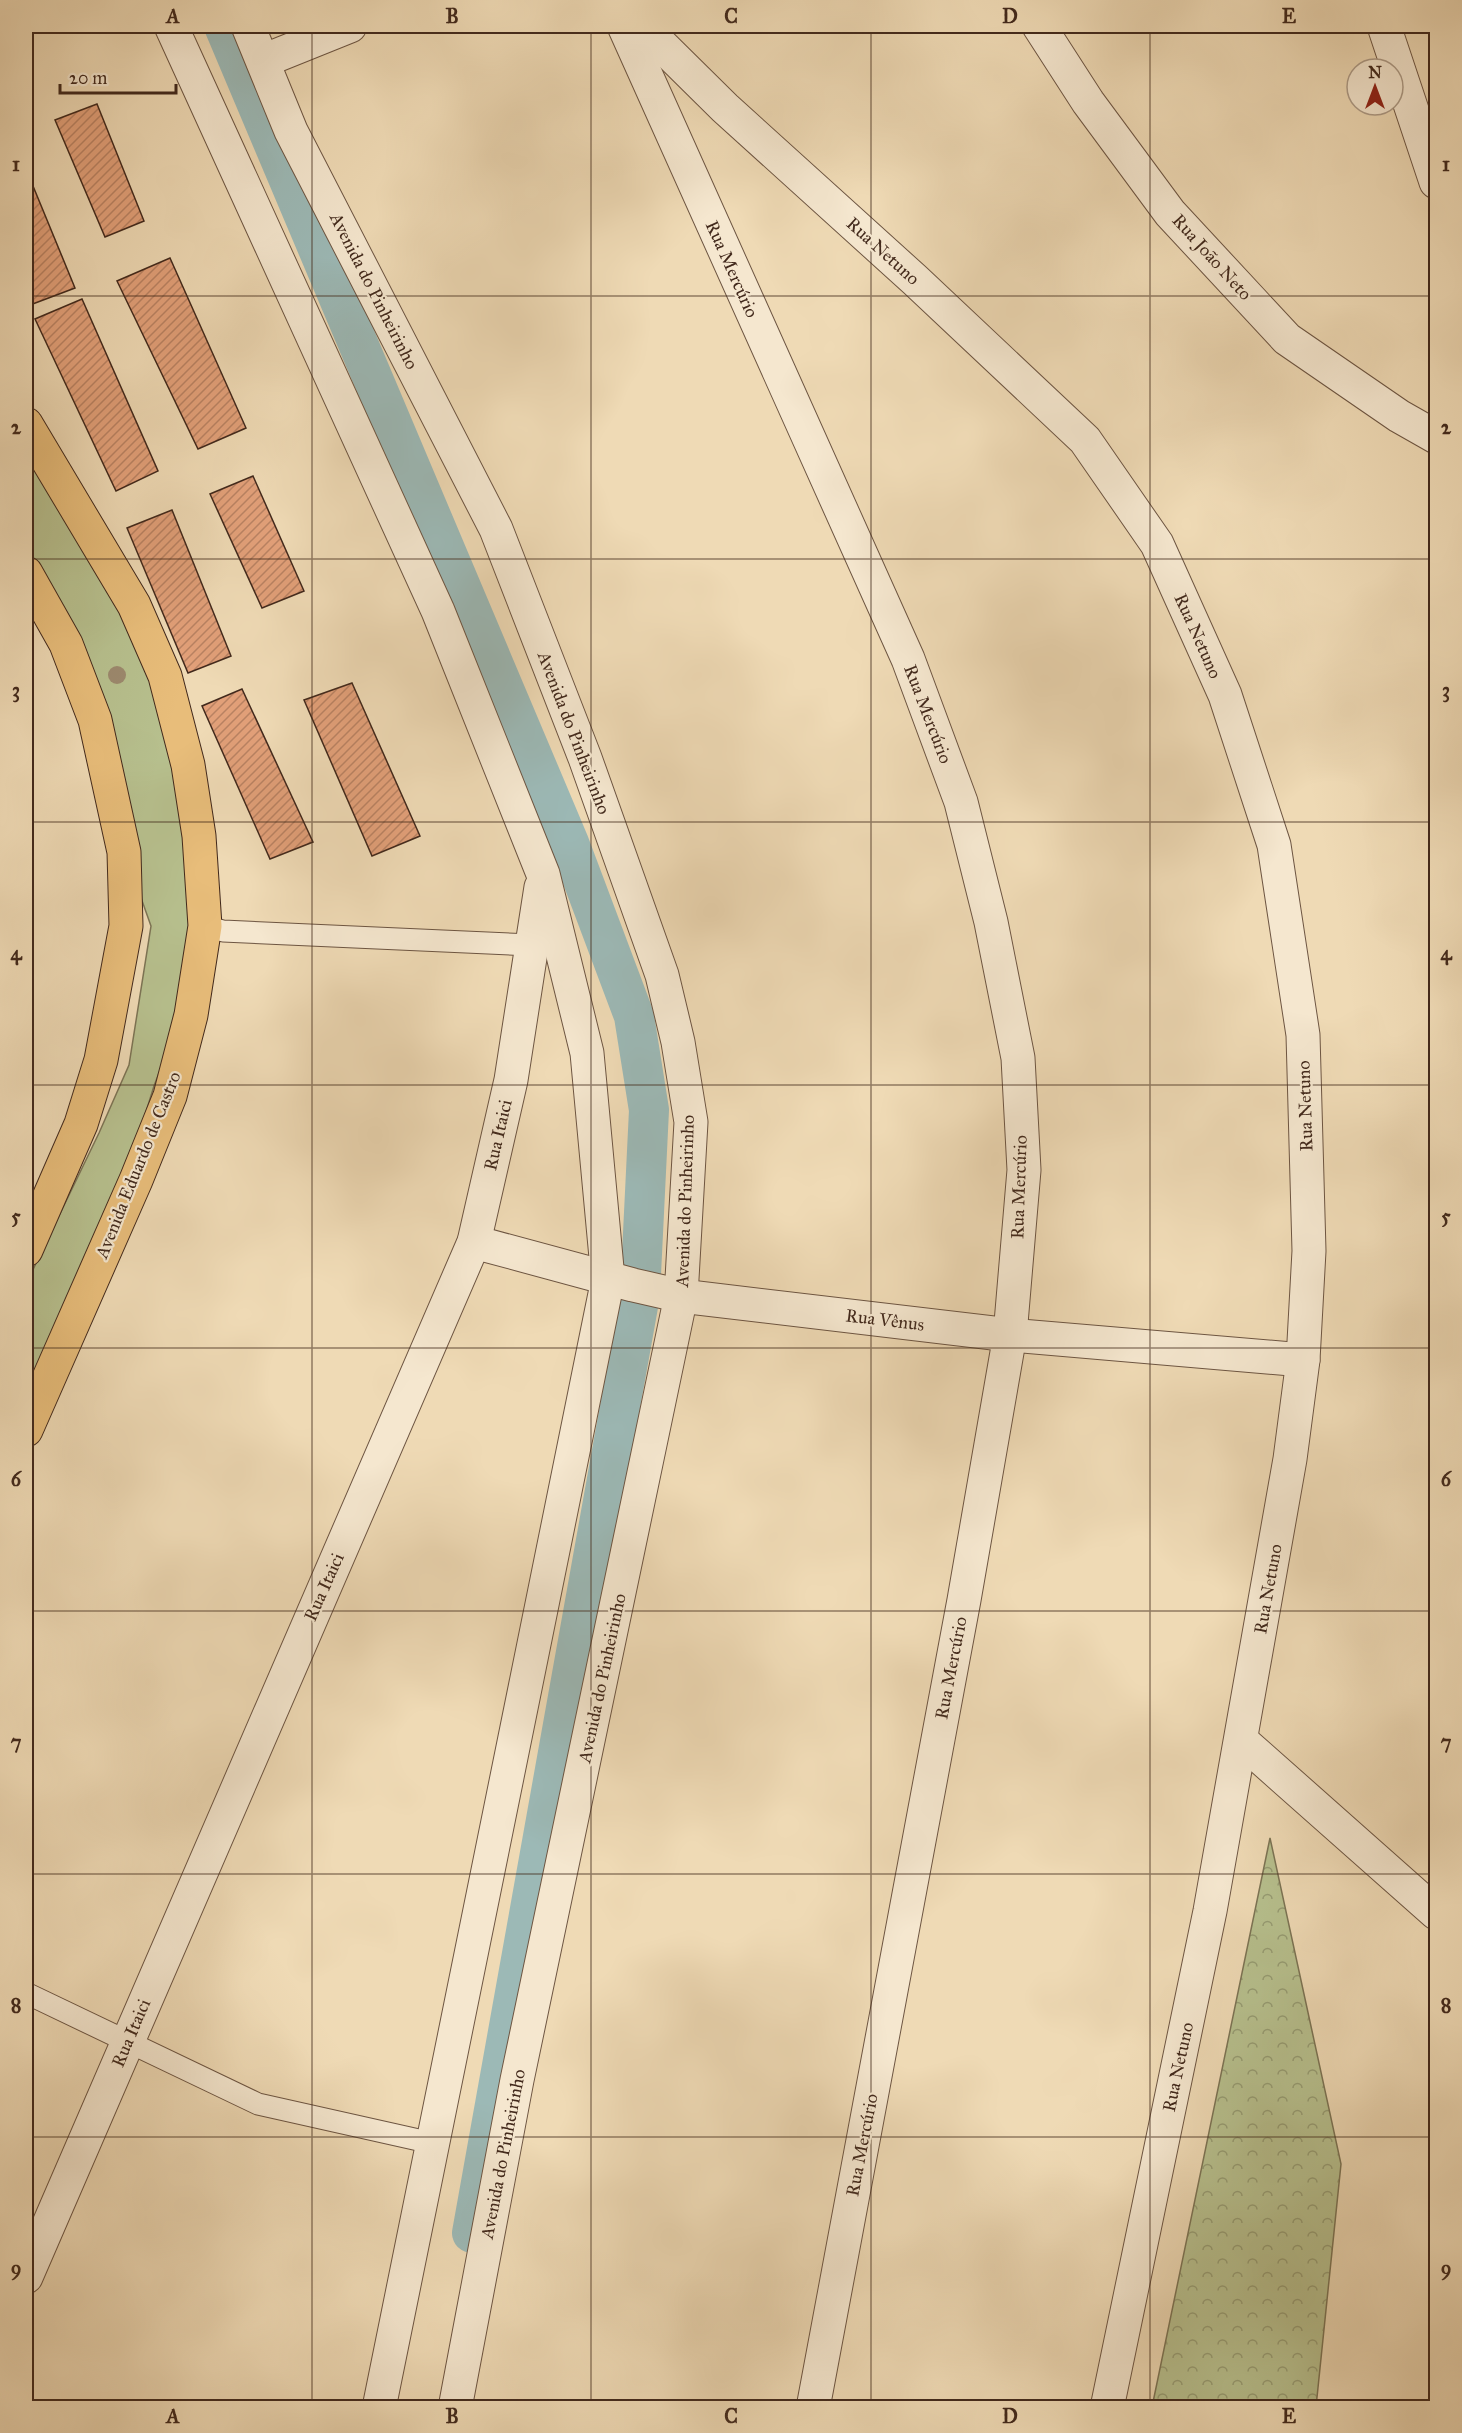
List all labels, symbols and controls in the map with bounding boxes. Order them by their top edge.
text: A [164,4,180,28]
text: B [445,4,459,28]
text: C [724,4,738,28]
text: D [1002,4,1018,28]
text: E [1282,4,1297,28]
scale bar [60,57,176,95]
north arrow [1345,57,1405,117]
text: N [1368,63,1382,82]
text: 20 m [69,67,107,89]
text: 1 [12,152,20,176]
text: 1 [1442,152,1450,176]
street label: Avenida do Pinheirinho [325,208,423,373]
street label: Rua João Neto [1167,209,1256,305]
street label: Rua Netuno [842,212,924,290]
street label: Rua Mercúrio [701,217,763,321]
text: 2 [11,415,22,439]
text: 2 [1441,415,1452,439]
street label: Rua Netuno [1169,590,1227,682]
street label: Avenida do Pinheirinho [532,648,615,817]
street label: Rua Mercúrio [899,661,957,767]
text: 3 [12,678,20,703]
text: 3 [1442,678,1450,703]
text: 4 [10,941,22,966]
text: 4 [1440,941,1452,966]
street label: Rua Netuno [1292,1060,1318,1152]
street label: Avenida Eduardo de Castro [90,1068,186,1263]
street label: Rua Itaici [479,1097,517,1173]
street label: Avenida do Pinheirinho [671,1114,699,1289]
street label: Rua Mercúrio [1006,1135,1032,1239]
text: 5 [11,1204,21,1228]
text: 5 [1441,1204,1451,1228]
street label: Rua Vênus [844,1304,926,1336]
text: 6 [11,1467,23,1491]
text: 6 [1441,1467,1453,1491]
street label: Rua Netuno [1249,1542,1287,1636]
street label: Rua Itaici [299,1549,349,1624]
street label: Avenida do Pinheirinho [573,1591,631,1766]
street label: Rua Mercúrio [930,1615,972,1721]
text: 7 [11,1730,22,1754]
text: 7 [1441,1730,1452,1754]
text: 8 [11,1993,21,2017]
text: 8 [1441,1993,1451,2017]
street label: Rua Itaici [107,1995,155,2071]
street label: Rua Netuno [1158,2020,1198,2114]
street label: Avenida do Pinheirinho [476,2067,530,2242]
street label: Rua Mercúrio [841,2092,883,2198]
text: 9 [11,2256,21,2281]
text: 9 [1441,2256,1451,2281]
text: A [164,2404,180,2428]
text: B [445,2404,459,2428]
text: C [724,2404,738,2428]
text: D [1002,2404,1018,2428]
text: E [1282,2404,1297,2428]

